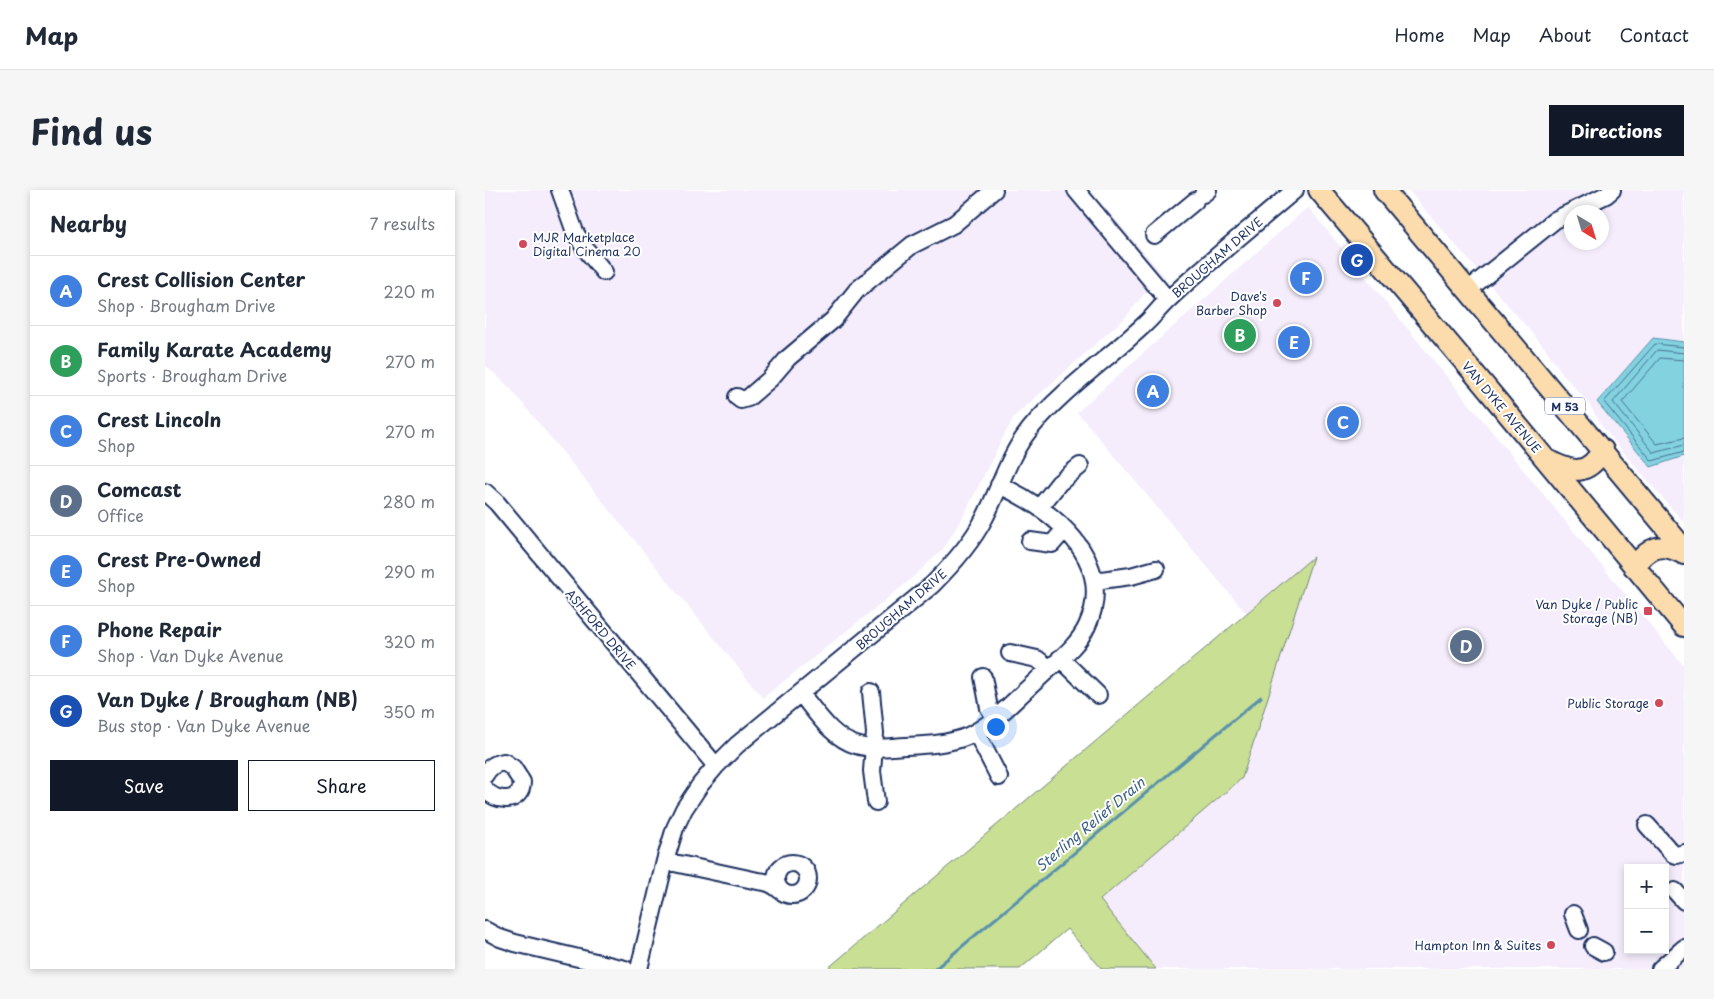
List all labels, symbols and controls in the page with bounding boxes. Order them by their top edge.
text: Map [25,17,78,53]
text: Home [1394,21,1444,48]
text: Map [1472,21,1511,48]
text: About [1539,21,1591,48]
text: Contact [1619,21,1689,48]
text: Find us [30,104,152,157]
button: Directions [1549,105,1684,156]
north arrow [1564,205,1609,250]
text: Nearby [50,207,127,239]
text: 7 results [370,211,435,235]
street label: BROUGHAM DRIVE [1168,212,1266,302]
place label: MJR Marketplace Digital Cinema 20 [533,228,641,260]
marker: MJR Marketplace Digital Cinema 20 [517,238,529,250]
pin: G [1341,241,1373,279]
pin: F [1290,259,1322,297]
text: Crest Collision Center [97,265,305,293]
text: A [60,279,72,303]
text: 220 m [384,279,435,303]
place label: Dave's Barber Shop [1196,287,1268,319]
text: Shop · Brougham Drive [97,293,276,317]
marker: Dave's Barber Shop [1271,297,1283,309]
pin: B [1224,316,1256,354]
pin: E [1278,323,1310,361]
text: Family Karate Academy [97,335,332,363]
text: B [61,349,71,373]
text: 270 m [385,349,435,373]
street label: VAN DYKE AVENUE [1458,357,1546,457]
text: Sports · Brougham Drive [97,363,287,387]
pin: A [1137,372,1169,410]
road number: M 53 [1545,398,1585,415]
pin: C [1327,403,1359,441]
text: Crest Lincoln [97,405,221,433]
text: C [60,419,72,443]
text: 270 m [385,419,435,443]
text: Shop [97,433,135,457]
text: Comcast [97,475,181,503]
text: D [60,489,72,513]
text: 280 m [383,489,435,513]
text: Office [97,503,144,527]
text: Crest Pre-Owned [97,545,261,573]
text: E [61,559,71,583]
text: 290 m [384,559,435,583]
street label: BROUGHAM DRIVE [852,564,950,654]
text: Shop [97,573,135,597]
street label: ASHFORD DRIVE [562,585,640,673]
place label: Van Dyke / Public Storage (NB) [1535,595,1638,627]
marker: Van Dyke / Public Storage (NB) [1642,605,1654,617]
text: Phone Repair [97,615,222,643]
pin: D [1450,627,1482,665]
text: F [61,629,71,653]
text: 320 m [384,629,435,653]
text: Shop · Van Dyke Avenue [97,643,284,667]
text: Van Dyke / Brougham (NB) [97,685,358,713]
place label: Public Storage [1567,694,1649,712]
marker: Public Storage [1653,697,1665,709]
text: G [59,699,73,723]
text: 350 m [383,699,435,723]
text: Bus stop · Van Dyke Avenue [97,713,311,737]
your location [983,714,1009,740]
button: Save [50,760,238,811]
button: Share [248,760,435,811]
water label: Sterling Relief Drain [1031,772,1150,876]
map controls [1624,864,1669,954]
button: + [1624,864,1669,909]
button: − [1624,909,1669,954]
place label: Hampton Inn & Suites [1415,936,1541,954]
marker: Hampton Inn & Suites [1545,939,1557,951]

